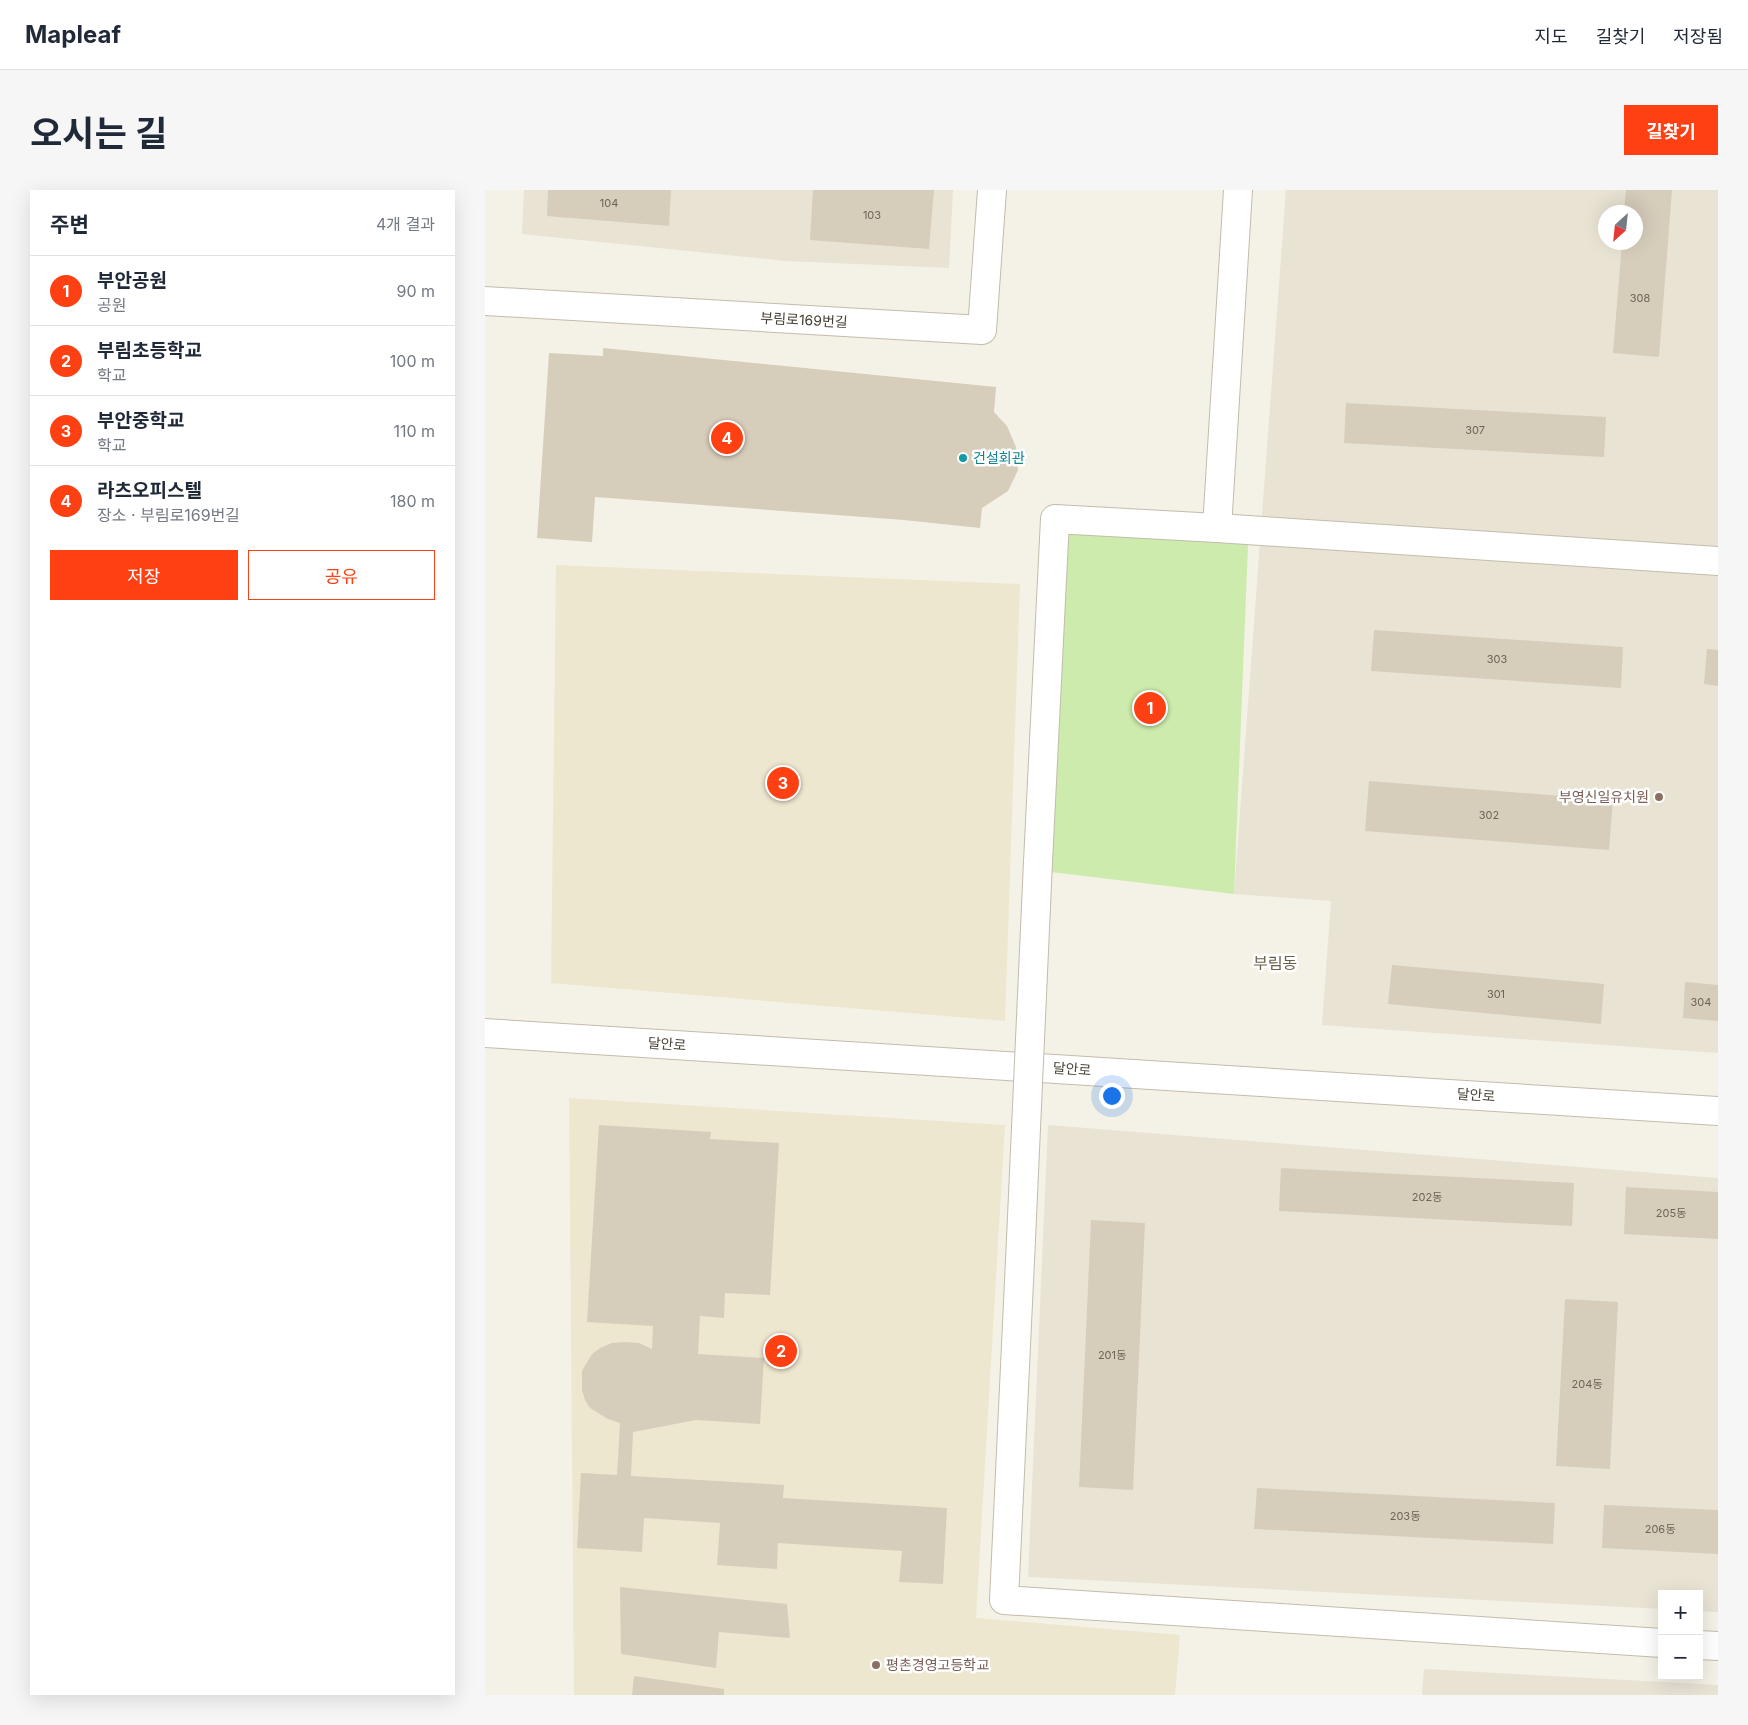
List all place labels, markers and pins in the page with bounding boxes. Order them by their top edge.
pin: 4 [711,419,743,457]
place label: 건설회관 [973,449,1025,466]
marker: 건설회관 [957,452,969,464]
pin: 1 [1134,689,1166,727]
pin: 3 [767,764,799,802]
place label: 부영신일유치원 [1559,788,1649,805]
marker: 부영신일유치원 [1653,791,1665,803]
pin: 2 [765,1332,797,1370]
place label: 평촌경영고등학교 [886,1656,989,1673]
marker: 평촌경영고등학교 [870,1659,882,1671]

